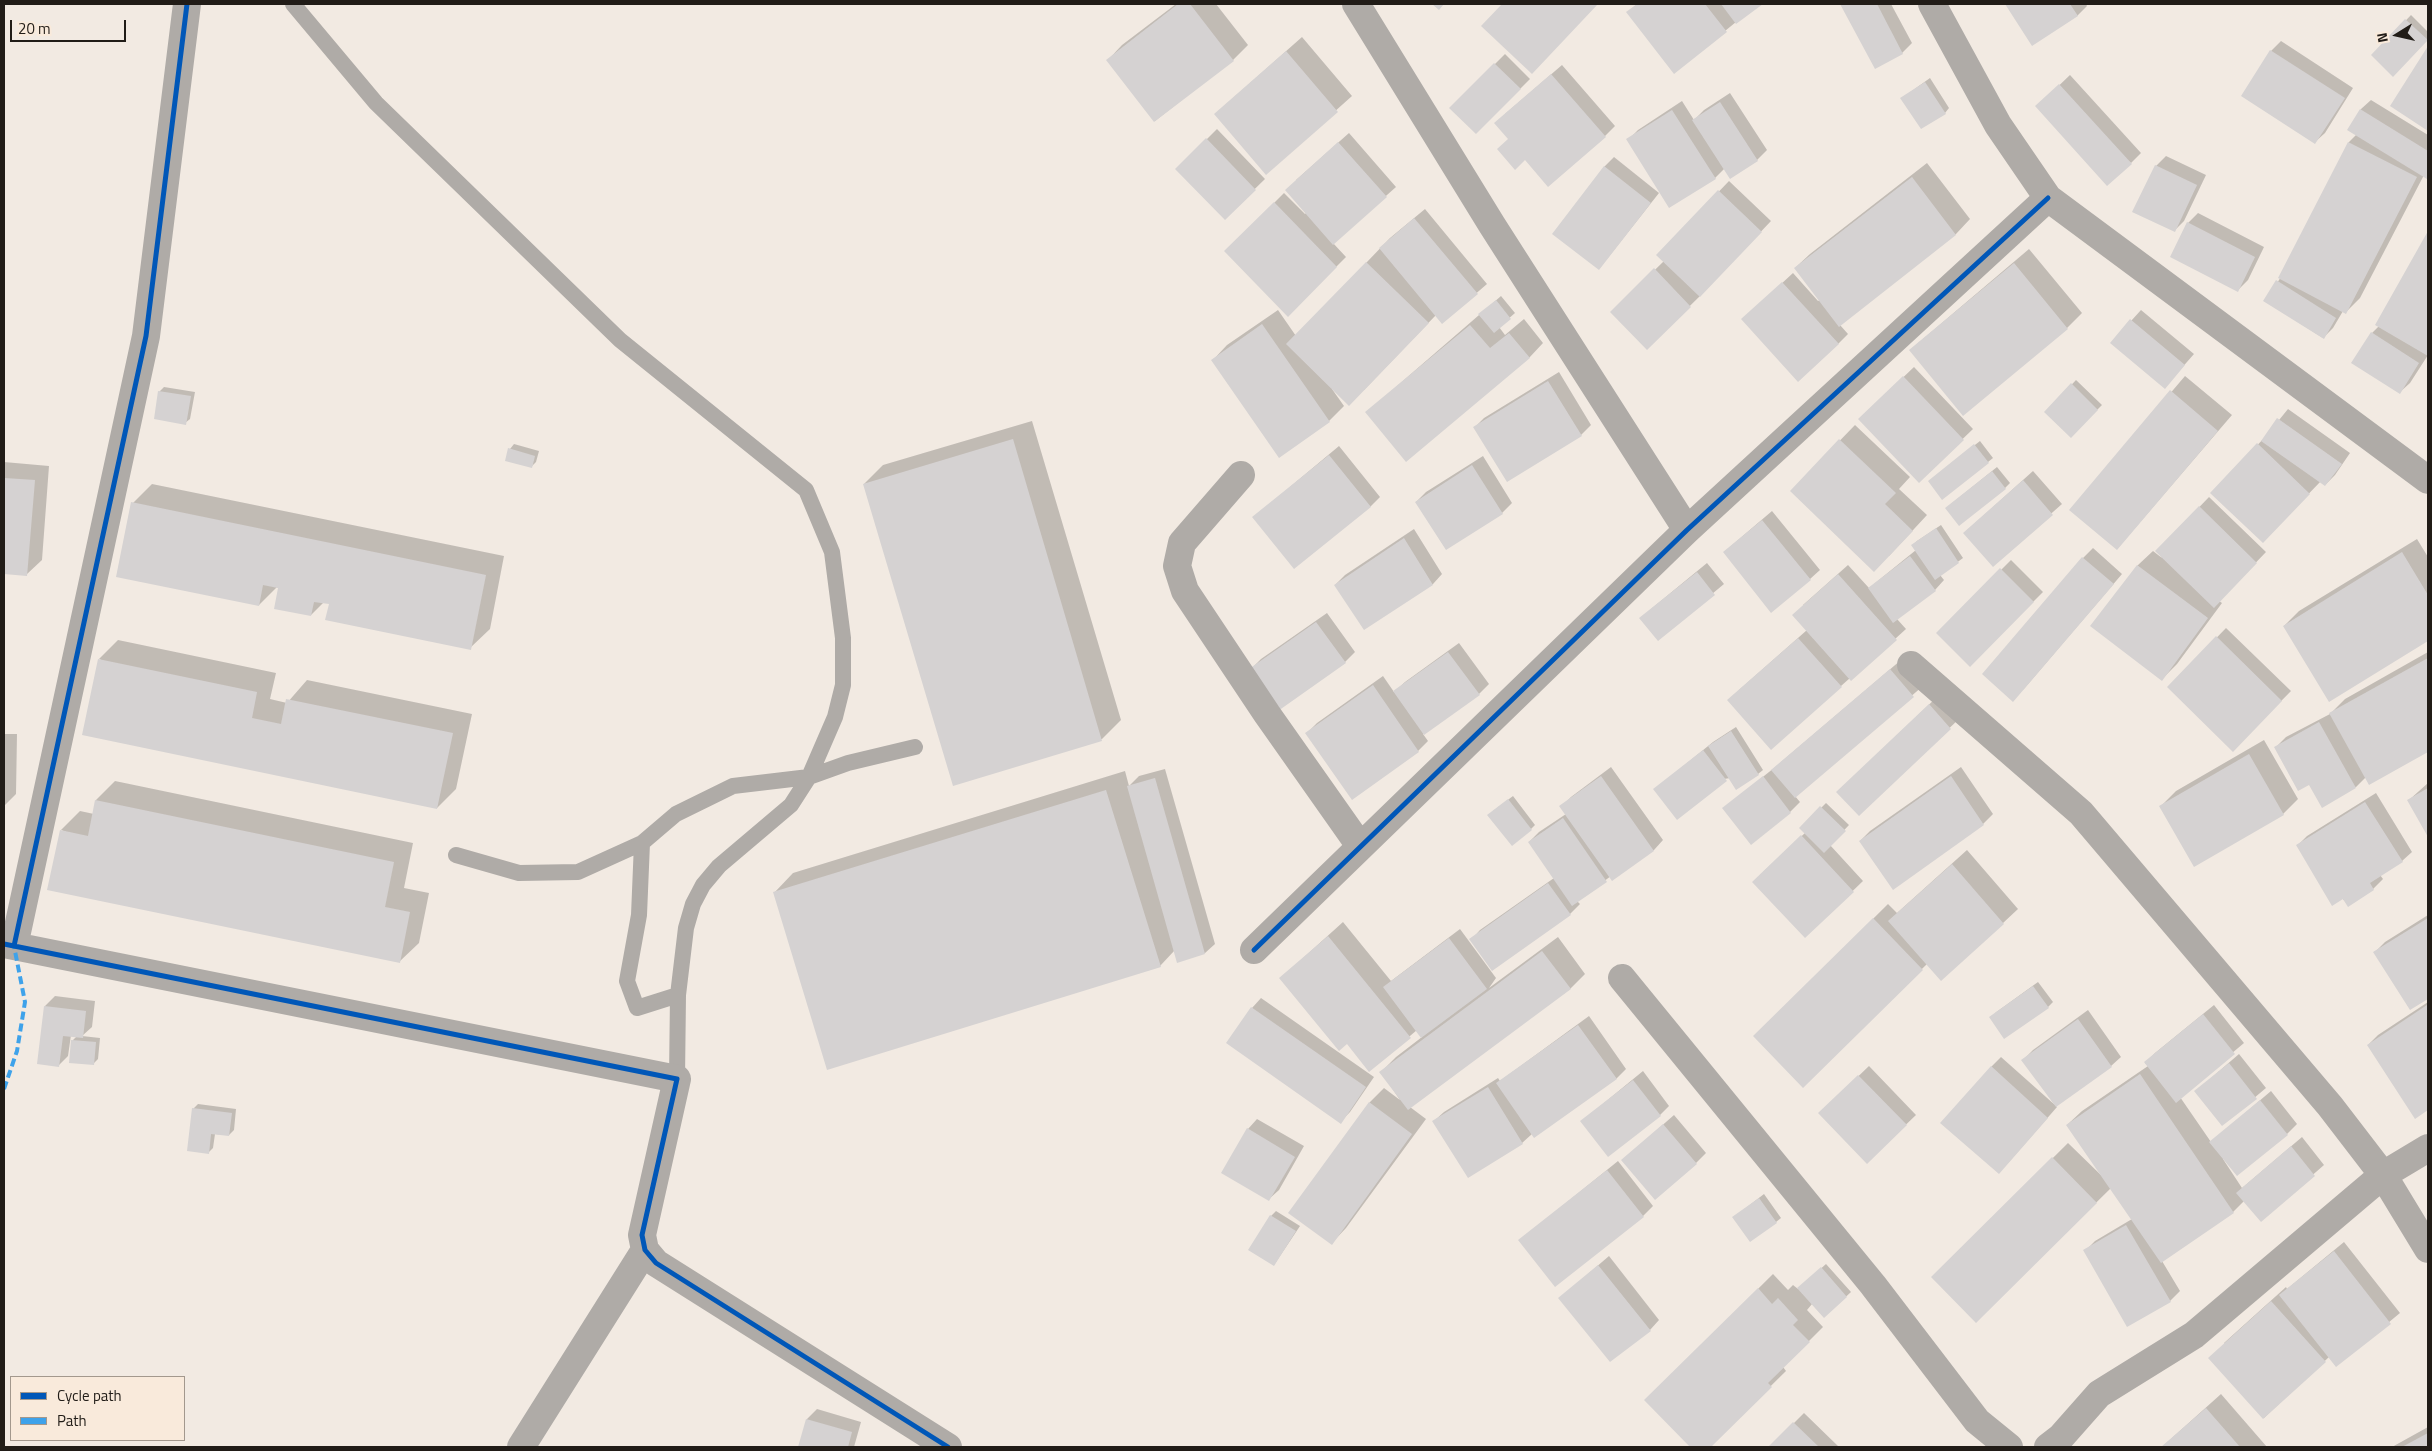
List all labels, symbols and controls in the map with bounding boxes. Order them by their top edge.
scale bar [12,10,129,42]
north arrow [2372,10,2422,60]
text: 20 m [18,17,51,40]
text: N [2371,31,2393,44]
legend [10,1376,185,1441]
text: Cycle path [57,1384,122,1407]
text: Path [57,1409,87,1432]

